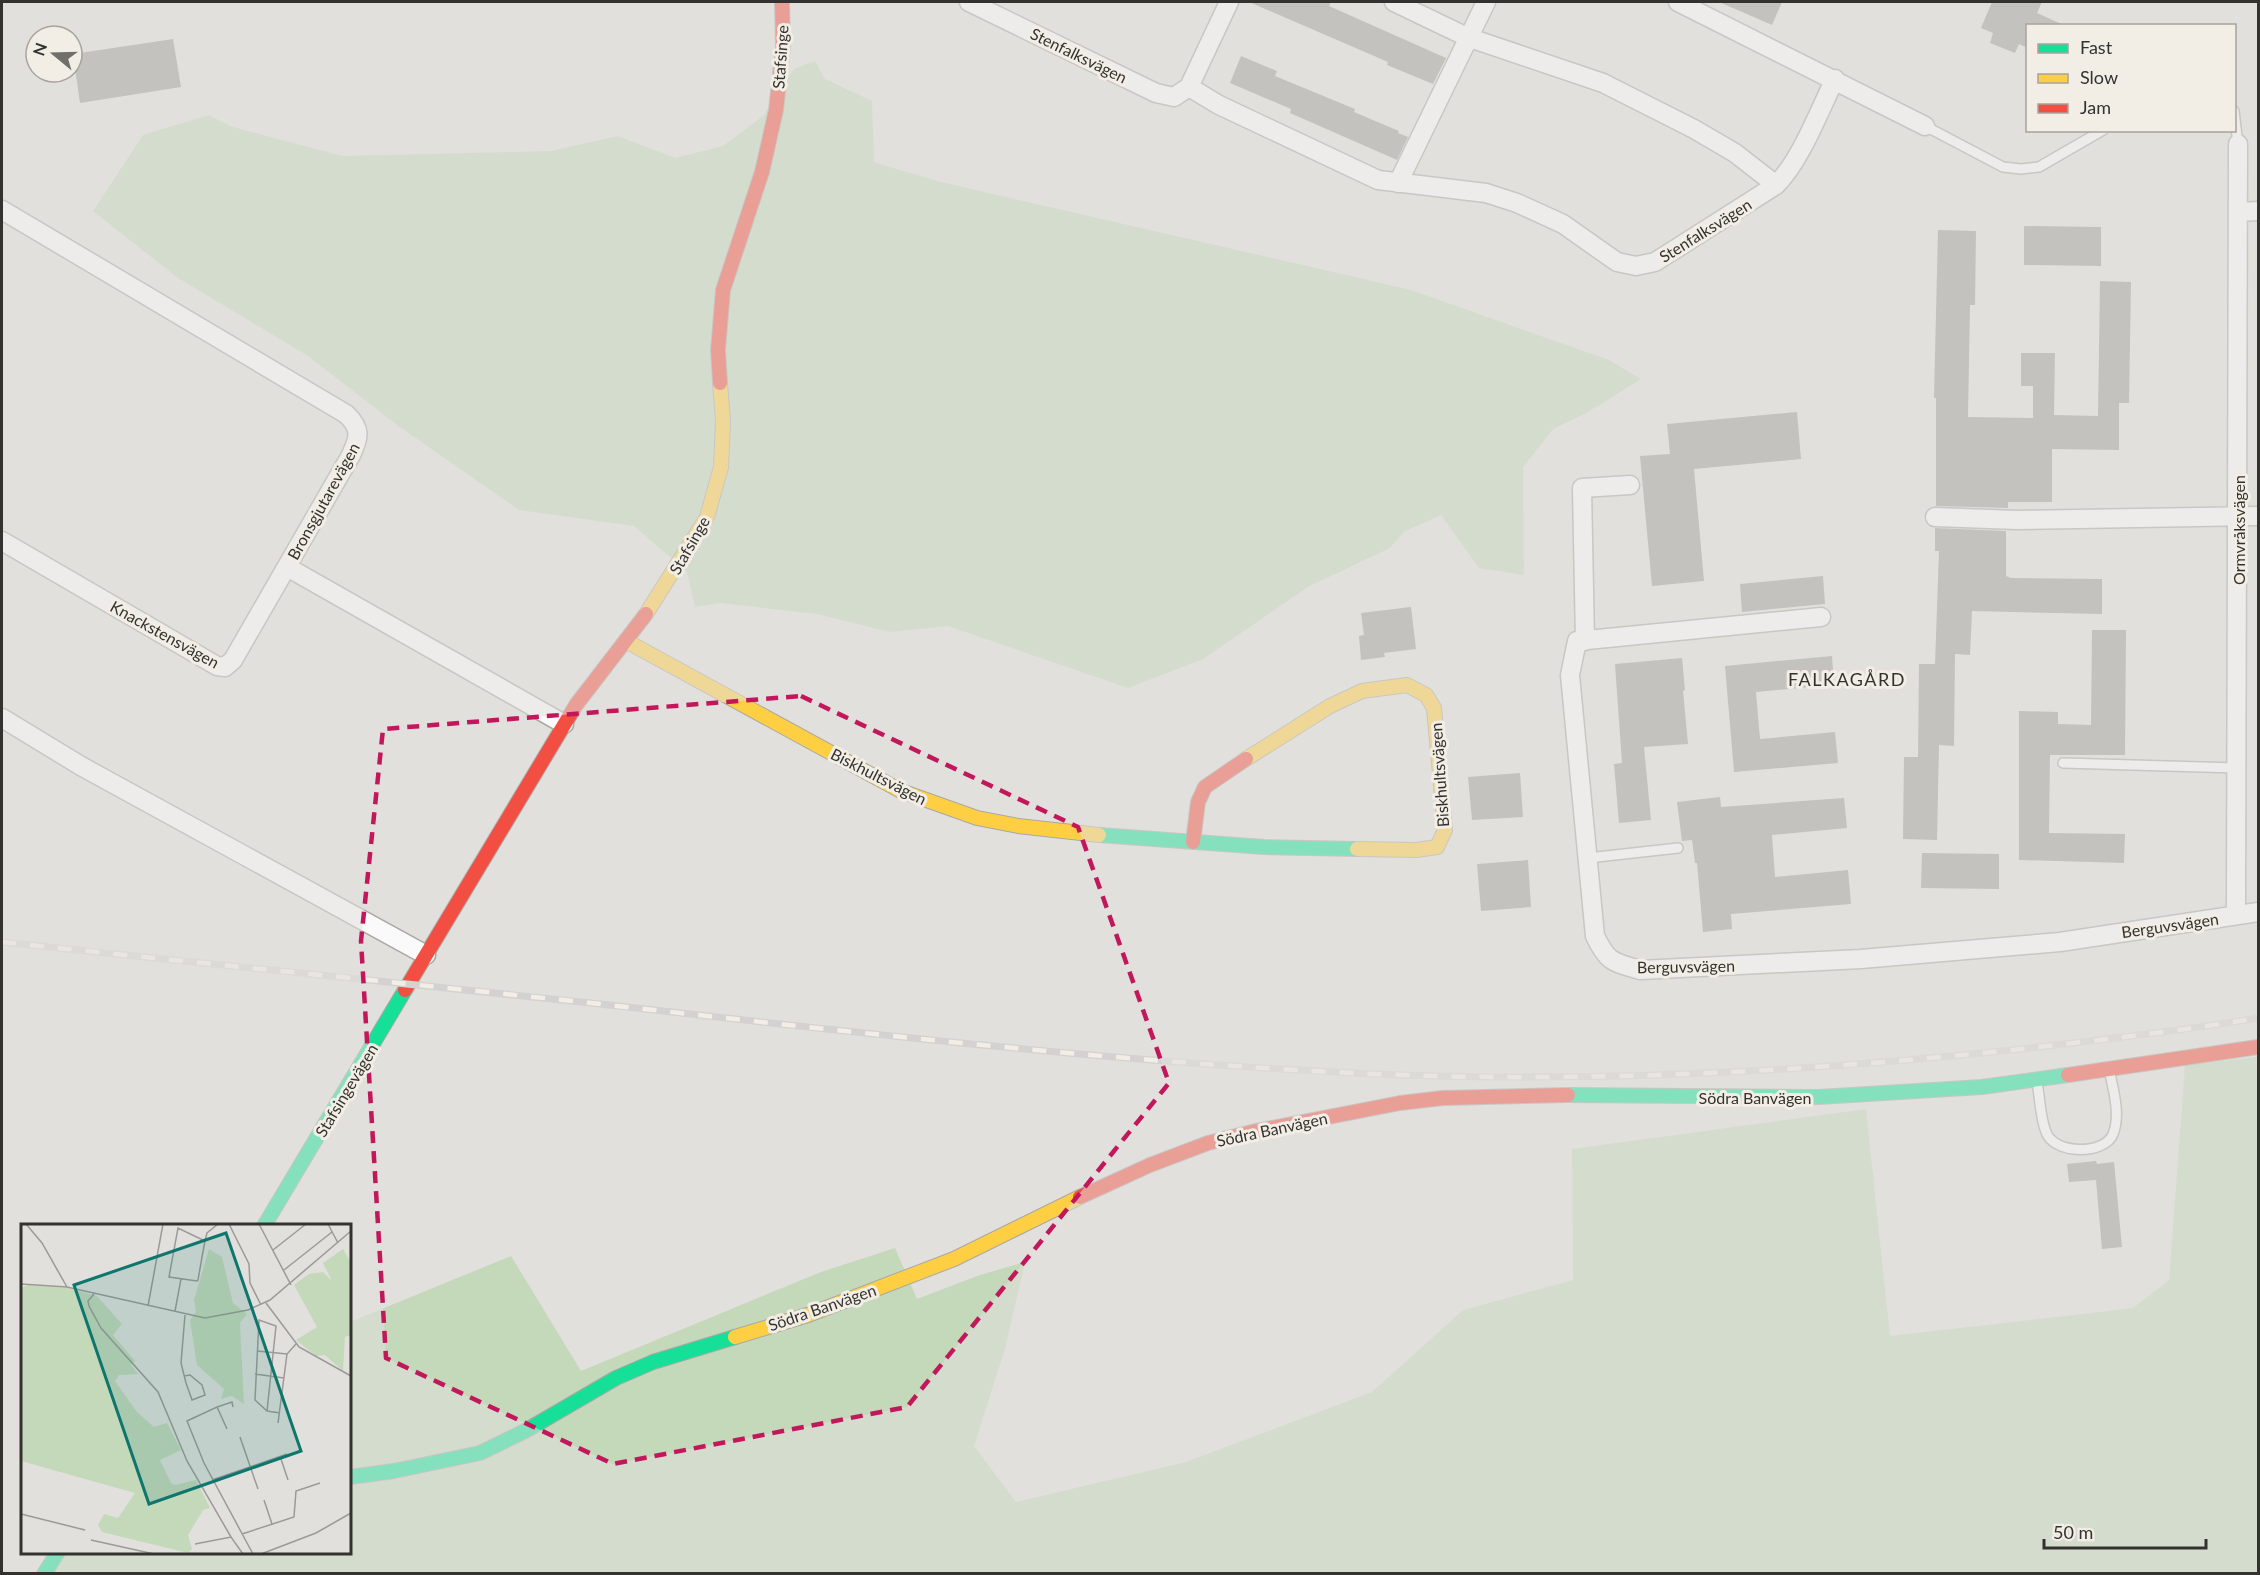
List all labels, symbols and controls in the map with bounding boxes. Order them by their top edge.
street label: Stenfalksvägen [1028,23,1130,87]
north arrow [24,24,84,84]
street label: Stafsinge [768,24,792,90]
legend [2026,24,2236,132]
text: Fast [2080,36,2113,58]
text: N [28,40,50,58]
text: Slow [2080,66,2118,88]
text: Jam [2080,96,2111,118]
street label: Stenfalksvägen [1655,194,1755,266]
street label: Bronsgjutarevägen [283,439,363,563]
street label: Ormvråksvägen [2229,475,2248,585]
street label: Stafsinge [665,513,713,577]
street label: Knackstensvägen [107,596,223,672]
district label: FALKAGÅRD [1788,668,1906,690]
street label: Biskhultsvägen [1426,722,1452,828]
street label: Biskhultsvägen [828,744,930,808]
street label: Berguvsvägen [2120,909,2220,941]
street label: Berguvsvägen [1637,956,1735,976]
street label: Stafsingevägen [311,1040,381,1140]
street label: Södra Banvägen [1699,1088,1811,1107]
street label: Södra Banvägen [1215,1108,1329,1150]
inset map [21,1224,351,1554]
street label: Södra Banvägen [766,1280,878,1334]
scale bar [2044,1512,2206,1550]
text: 50 m [2053,1521,2093,1543]

